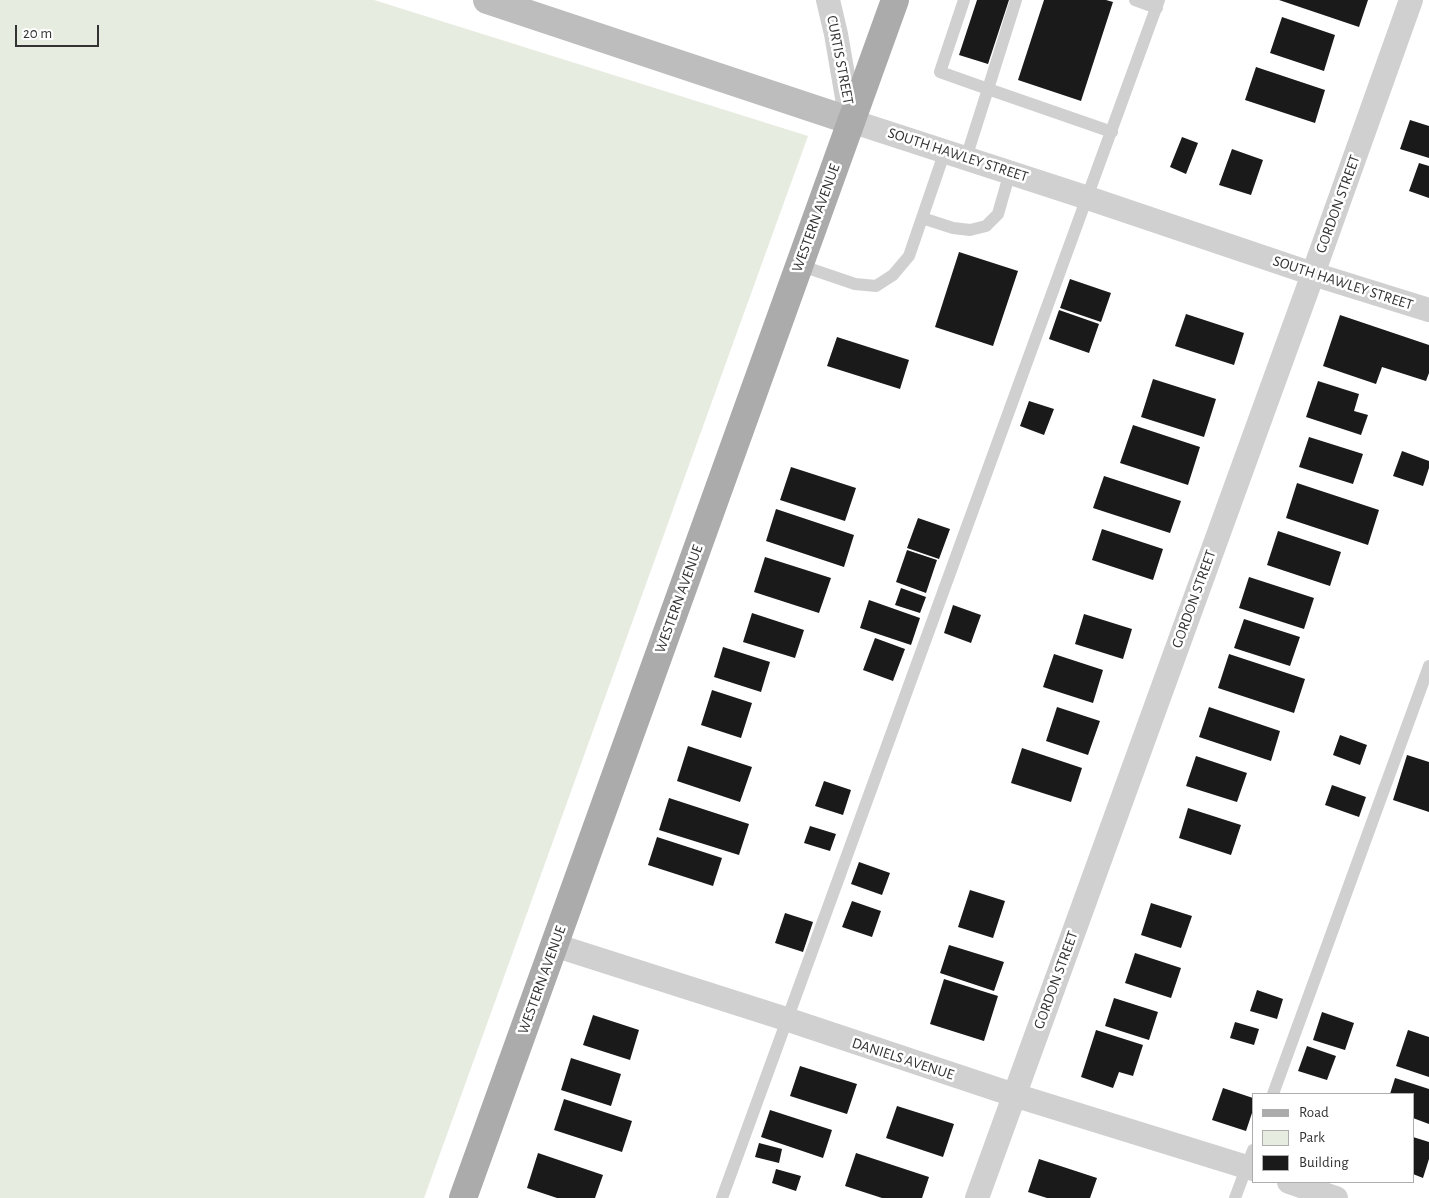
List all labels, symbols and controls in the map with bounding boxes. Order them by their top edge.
street label: CURTIS STREET [823,14,857,106]
scale bar [18,15,101,47]
text: 20 m [23,26,52,41]
street label: SOUTH HAWLEY STREET [886,124,1030,186]
street label: GORDON STREET [1312,152,1364,256]
street label: WESTERN AVENUE [788,161,844,275]
street label: SOUTH HAWLEY STREET [1271,252,1415,314]
street label: WESTERN AVENUE [651,542,707,656]
street label: GORDON STREET [1168,547,1220,651]
street label: WESTERN AVENUE [514,923,570,1037]
street label: GORDON STREET [1030,928,1082,1032]
street label: DANIELS AVENUE [850,1034,956,1084]
legend [1252,1093,1414,1183]
text: Road [1299,1105,1329,1120]
text: Park [1299,1130,1325,1145]
text: Building [1299,1155,1349,1170]

